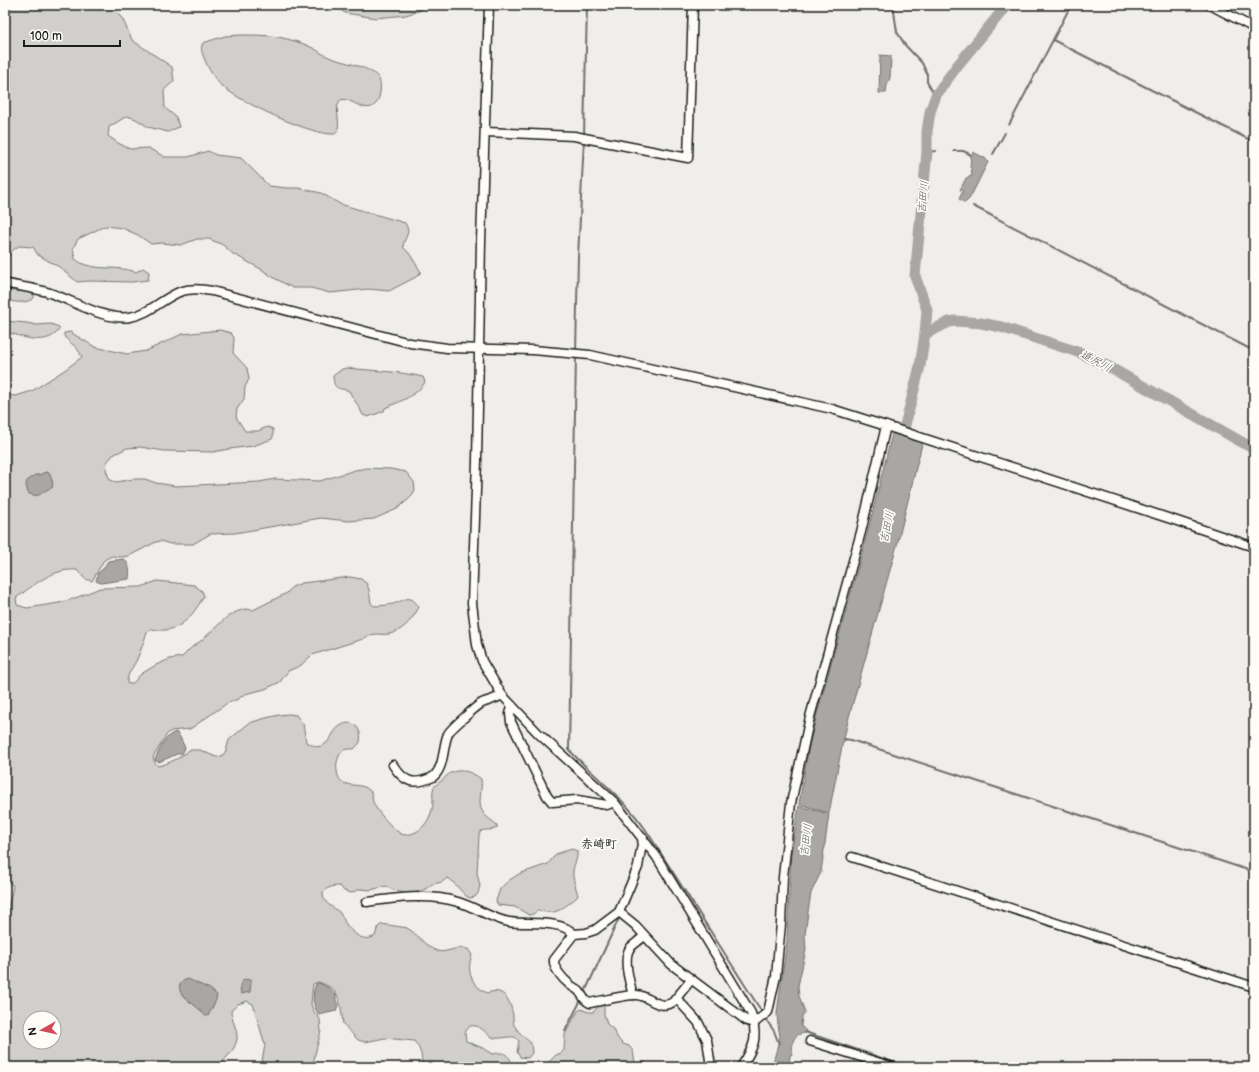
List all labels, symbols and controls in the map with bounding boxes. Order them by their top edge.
scale bar [24,22,120,48]
text: 100 m [30,29,62,44]
water label: 吉田川 [915,180,931,214]
water label: 道尻川 [1078,348,1114,374]
water label: 吉田川 [877,510,897,544]
water label: 吉田川 [798,823,814,857]
district label: 赤崎町 [581,837,617,852]
north arrow [22,1010,62,1050]
text: N [26,1026,40,1036]

